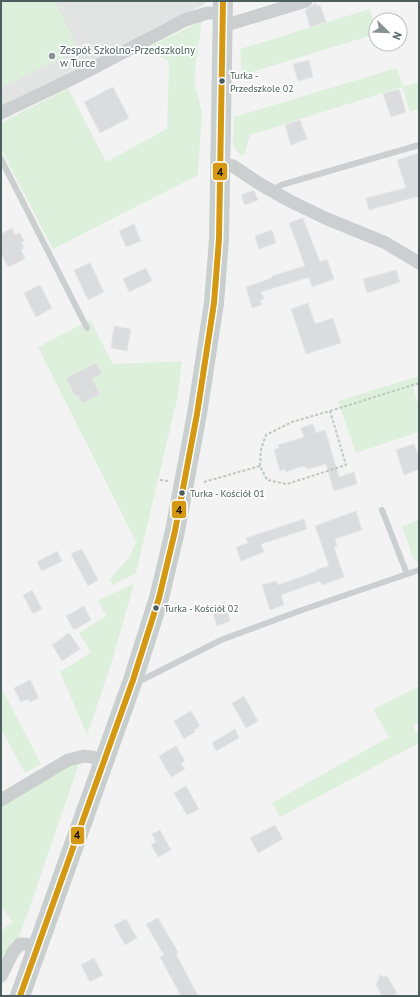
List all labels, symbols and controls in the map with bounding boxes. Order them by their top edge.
north arrow [368,12,408,52]
text: N [389,30,405,42]
place label: Zespół Szkolno-Przedszkolny w Turce [60,43,196,70]
marker: Zespół Szkolno-Przedszkolny w Turce [47,51,57,61]
place label: Turka - Przedszkole 02 [230,69,294,95]
marker: Turka - Przedszkole 02 [217,76,227,86]
line badge: 4 [212,162,228,181]
text: 4 [217,165,224,179]
place label: Turka - Kościół 01 [190,487,265,500]
marker: Turka - Kościół 01 [177,488,187,498]
line badge: 4 [171,500,187,519]
text: 4 [176,503,183,517]
place label: Turka - Kościół 02 [164,602,239,615]
marker: Turka - Kościół 02 [151,603,161,613]
line badge: 4 [70,826,85,845]
text: 4 [74,828,81,842]

